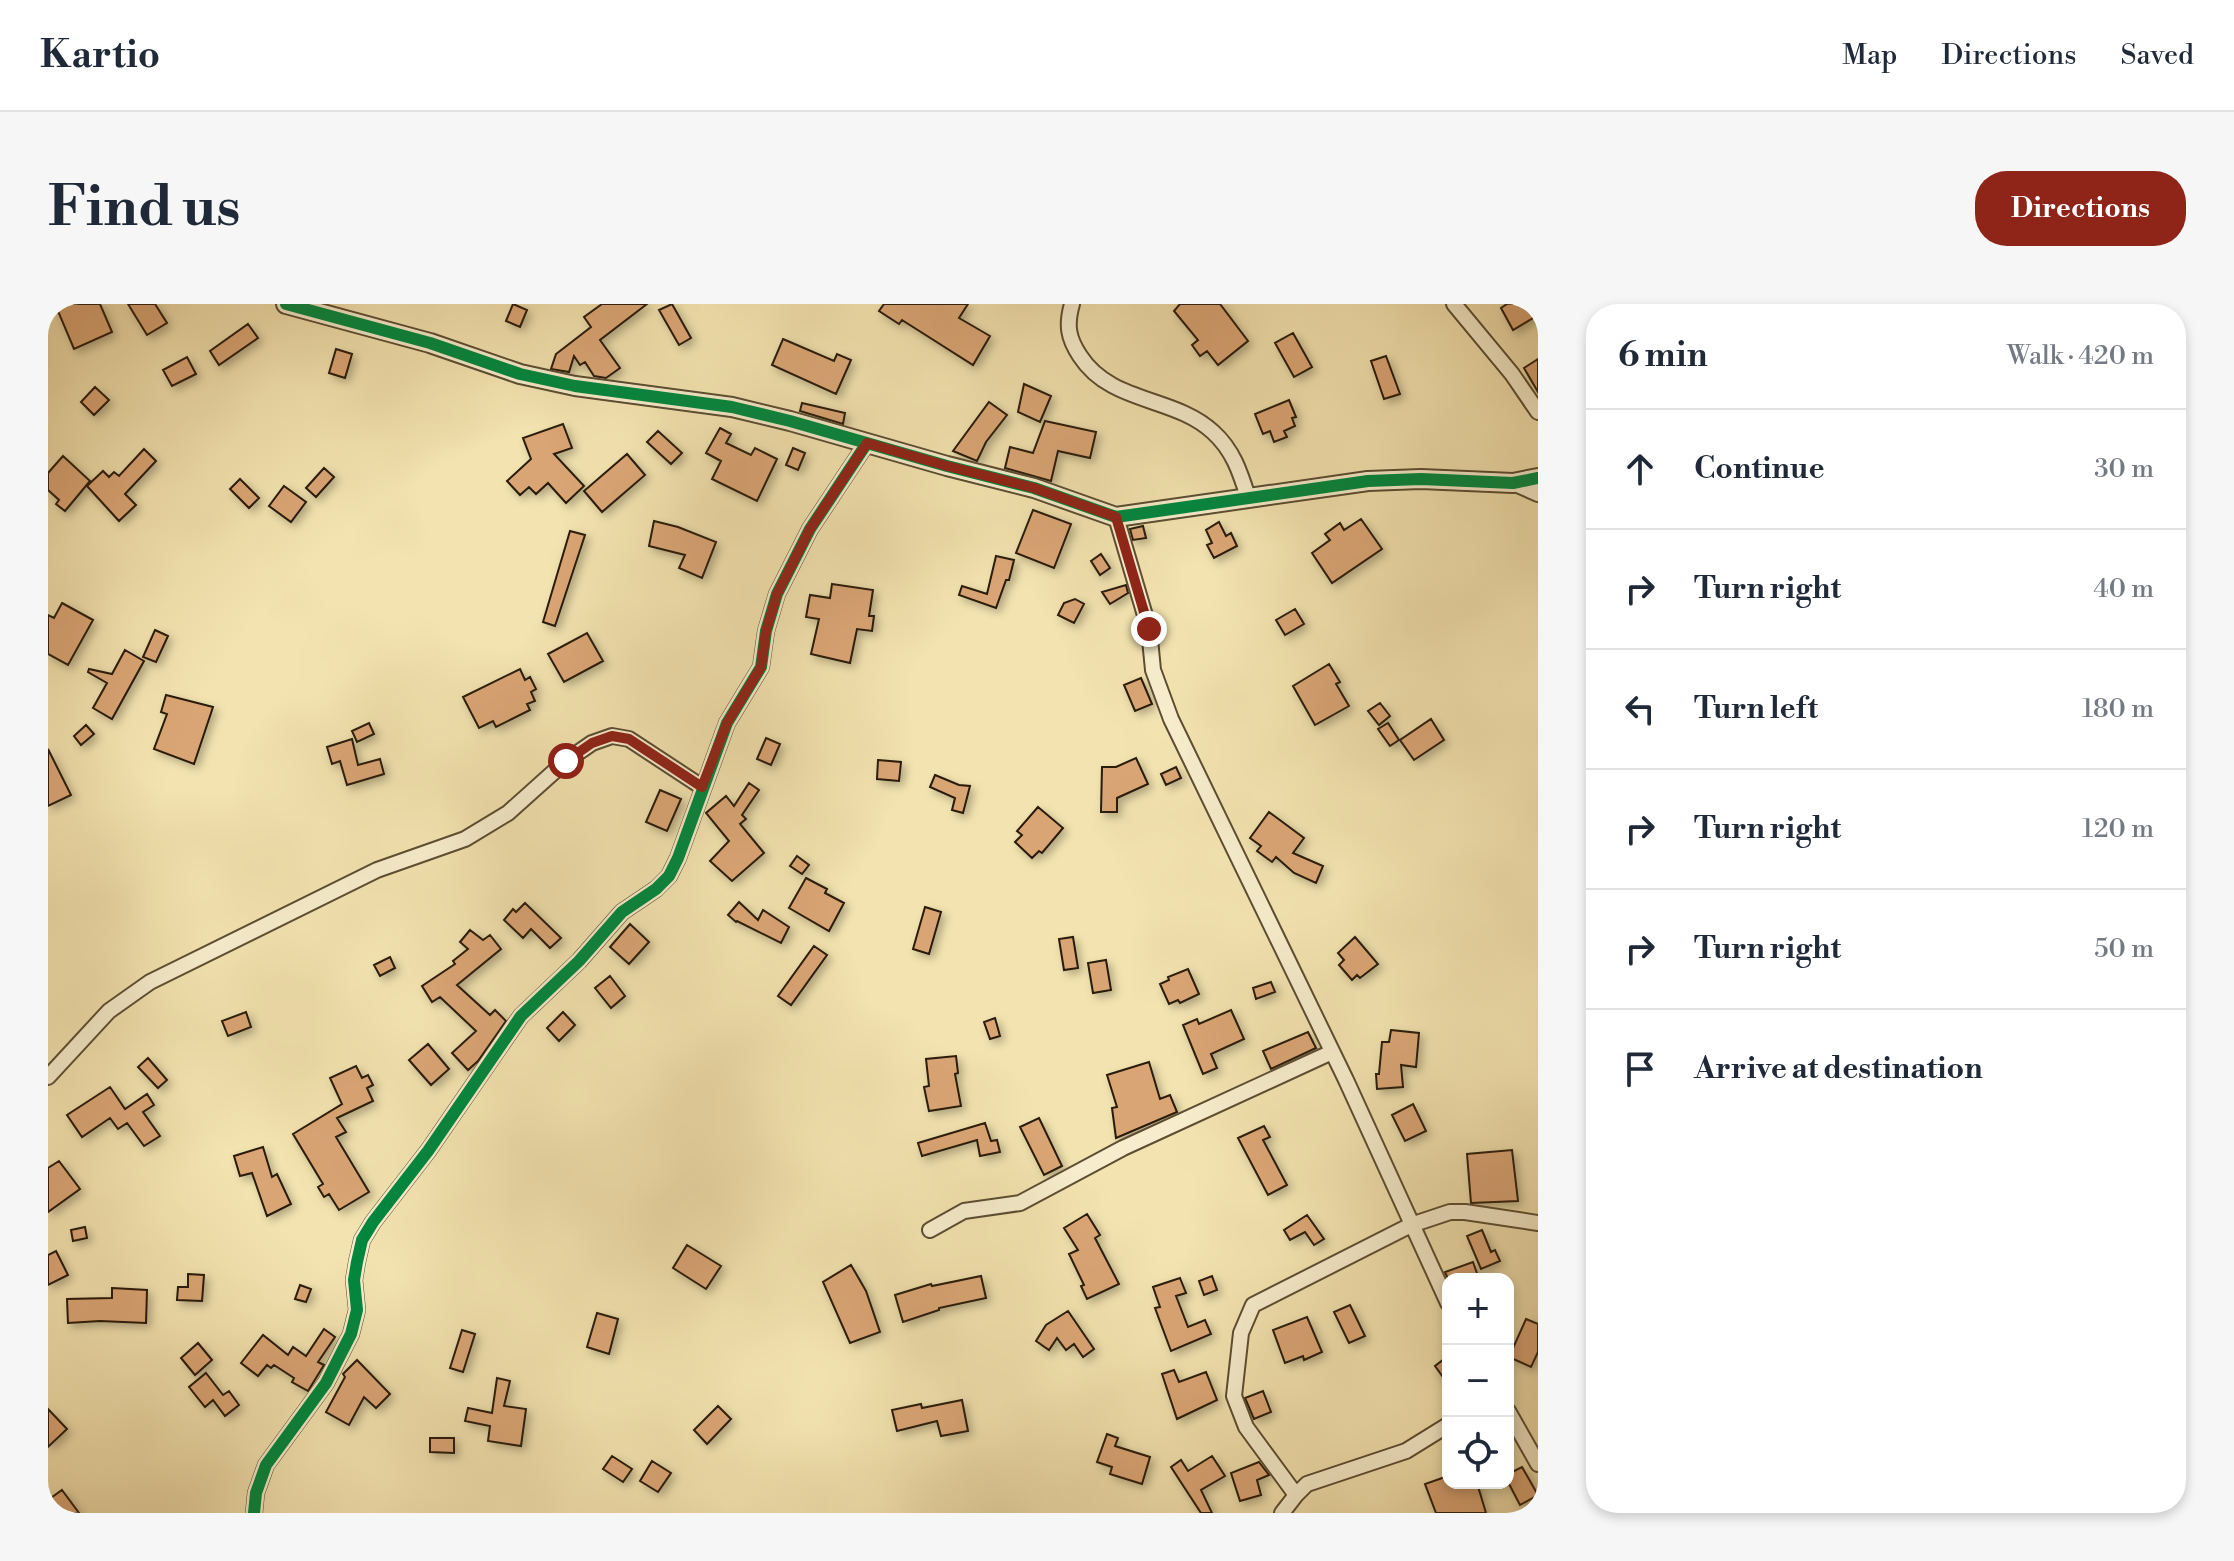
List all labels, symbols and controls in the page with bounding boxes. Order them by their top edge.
text: Kartio [40,32,160,79]
text: Map [1842,38,1897,73]
text: Directions [1941,38,2076,73]
text: Saved [2120,38,2194,73]
button: Directions [1975,171,2186,246]
text: Find us [48,173,241,243]
text: 6 min [1618,335,1708,377]
text: Walk · 420 m [2007,340,2154,372]
icon: ahead [1618,447,1662,491]
text: Continue [1694,450,1825,488]
text: 30 m [2094,453,2154,485]
icon: right [1618,567,1662,611]
text: Turn right [1694,570,1841,608]
text: 40 m [2093,573,2154,605]
route end [1131,611,1167,647]
icon: left [1618,687,1662,731]
text: Turn left [1694,690,1818,728]
text: 180 m [2082,693,2154,725]
route start [548,743,584,779]
icon: right [1618,807,1662,851]
text: Turn right [1694,810,1841,848]
text: 120 m [2082,813,2154,845]
icon: right [1618,927,1662,971]
text: Turn right [1694,930,1841,968]
text: 50 m [2094,933,2154,965]
icon: arrive [1618,1047,1662,1091]
text: Arrive at destination [1694,1050,1983,1088]
map controls [1442,1273,1514,1489]
button: + [1442,1273,1514,1345]
button: − [1442,1345,1514,1417]
button: locate [1442,1417,1514,1489]

